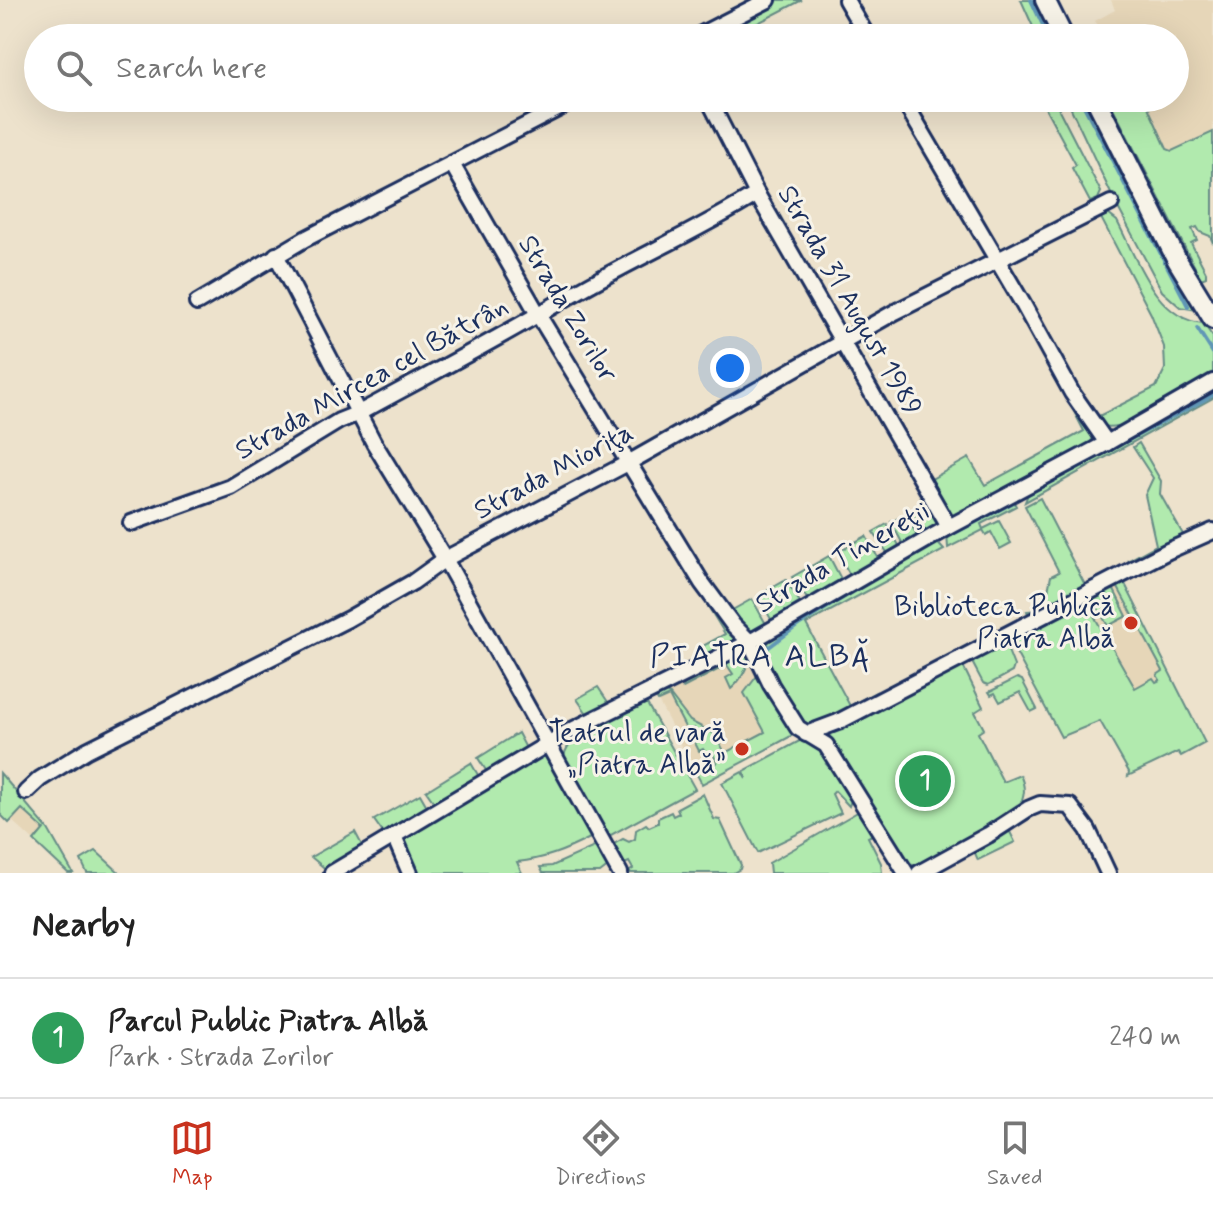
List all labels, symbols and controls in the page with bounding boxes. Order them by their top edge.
search box [24,24,1189,112]
icon: search [52,46,96,90]
text: Search here [116,49,267,88]
street label: Strada 31 August 1989 [768,179,930,423]
street label: Strada Zorilor [509,229,626,390]
street label: Strada Mircea cel Bătrân [229,288,515,470]
your location [710,348,750,388]
street label: Strada Mioriţa [468,414,640,530]
street label: Strada Tinereţii [749,493,937,623]
place label: Biblioteca Publică Piatra Albă [894,589,1115,658]
marker: Biblioteca Publică Piatra Albă [1122,614,1140,632]
district label: PIATRA ALBĂ [650,636,872,678]
place label: Teatrul de vară „Piatra Albă” [549,715,726,784]
marker: Teatrul de vară „Piatra Albă” [733,740,751,758]
pin: 1 [899,751,951,811]
text: Nearby [32,903,136,948]
text: Parcul Public Piatra Albă [108,1002,429,1041]
text: 1 [52,1021,64,1055]
text: 240 m [1109,1021,1181,1055]
text: Park · Strada Zorilor [108,1041,333,1075]
tab: Map [170,1116,214,1192]
tab: Directions [555,1116,646,1192]
tab: Saved [987,1116,1042,1192]

